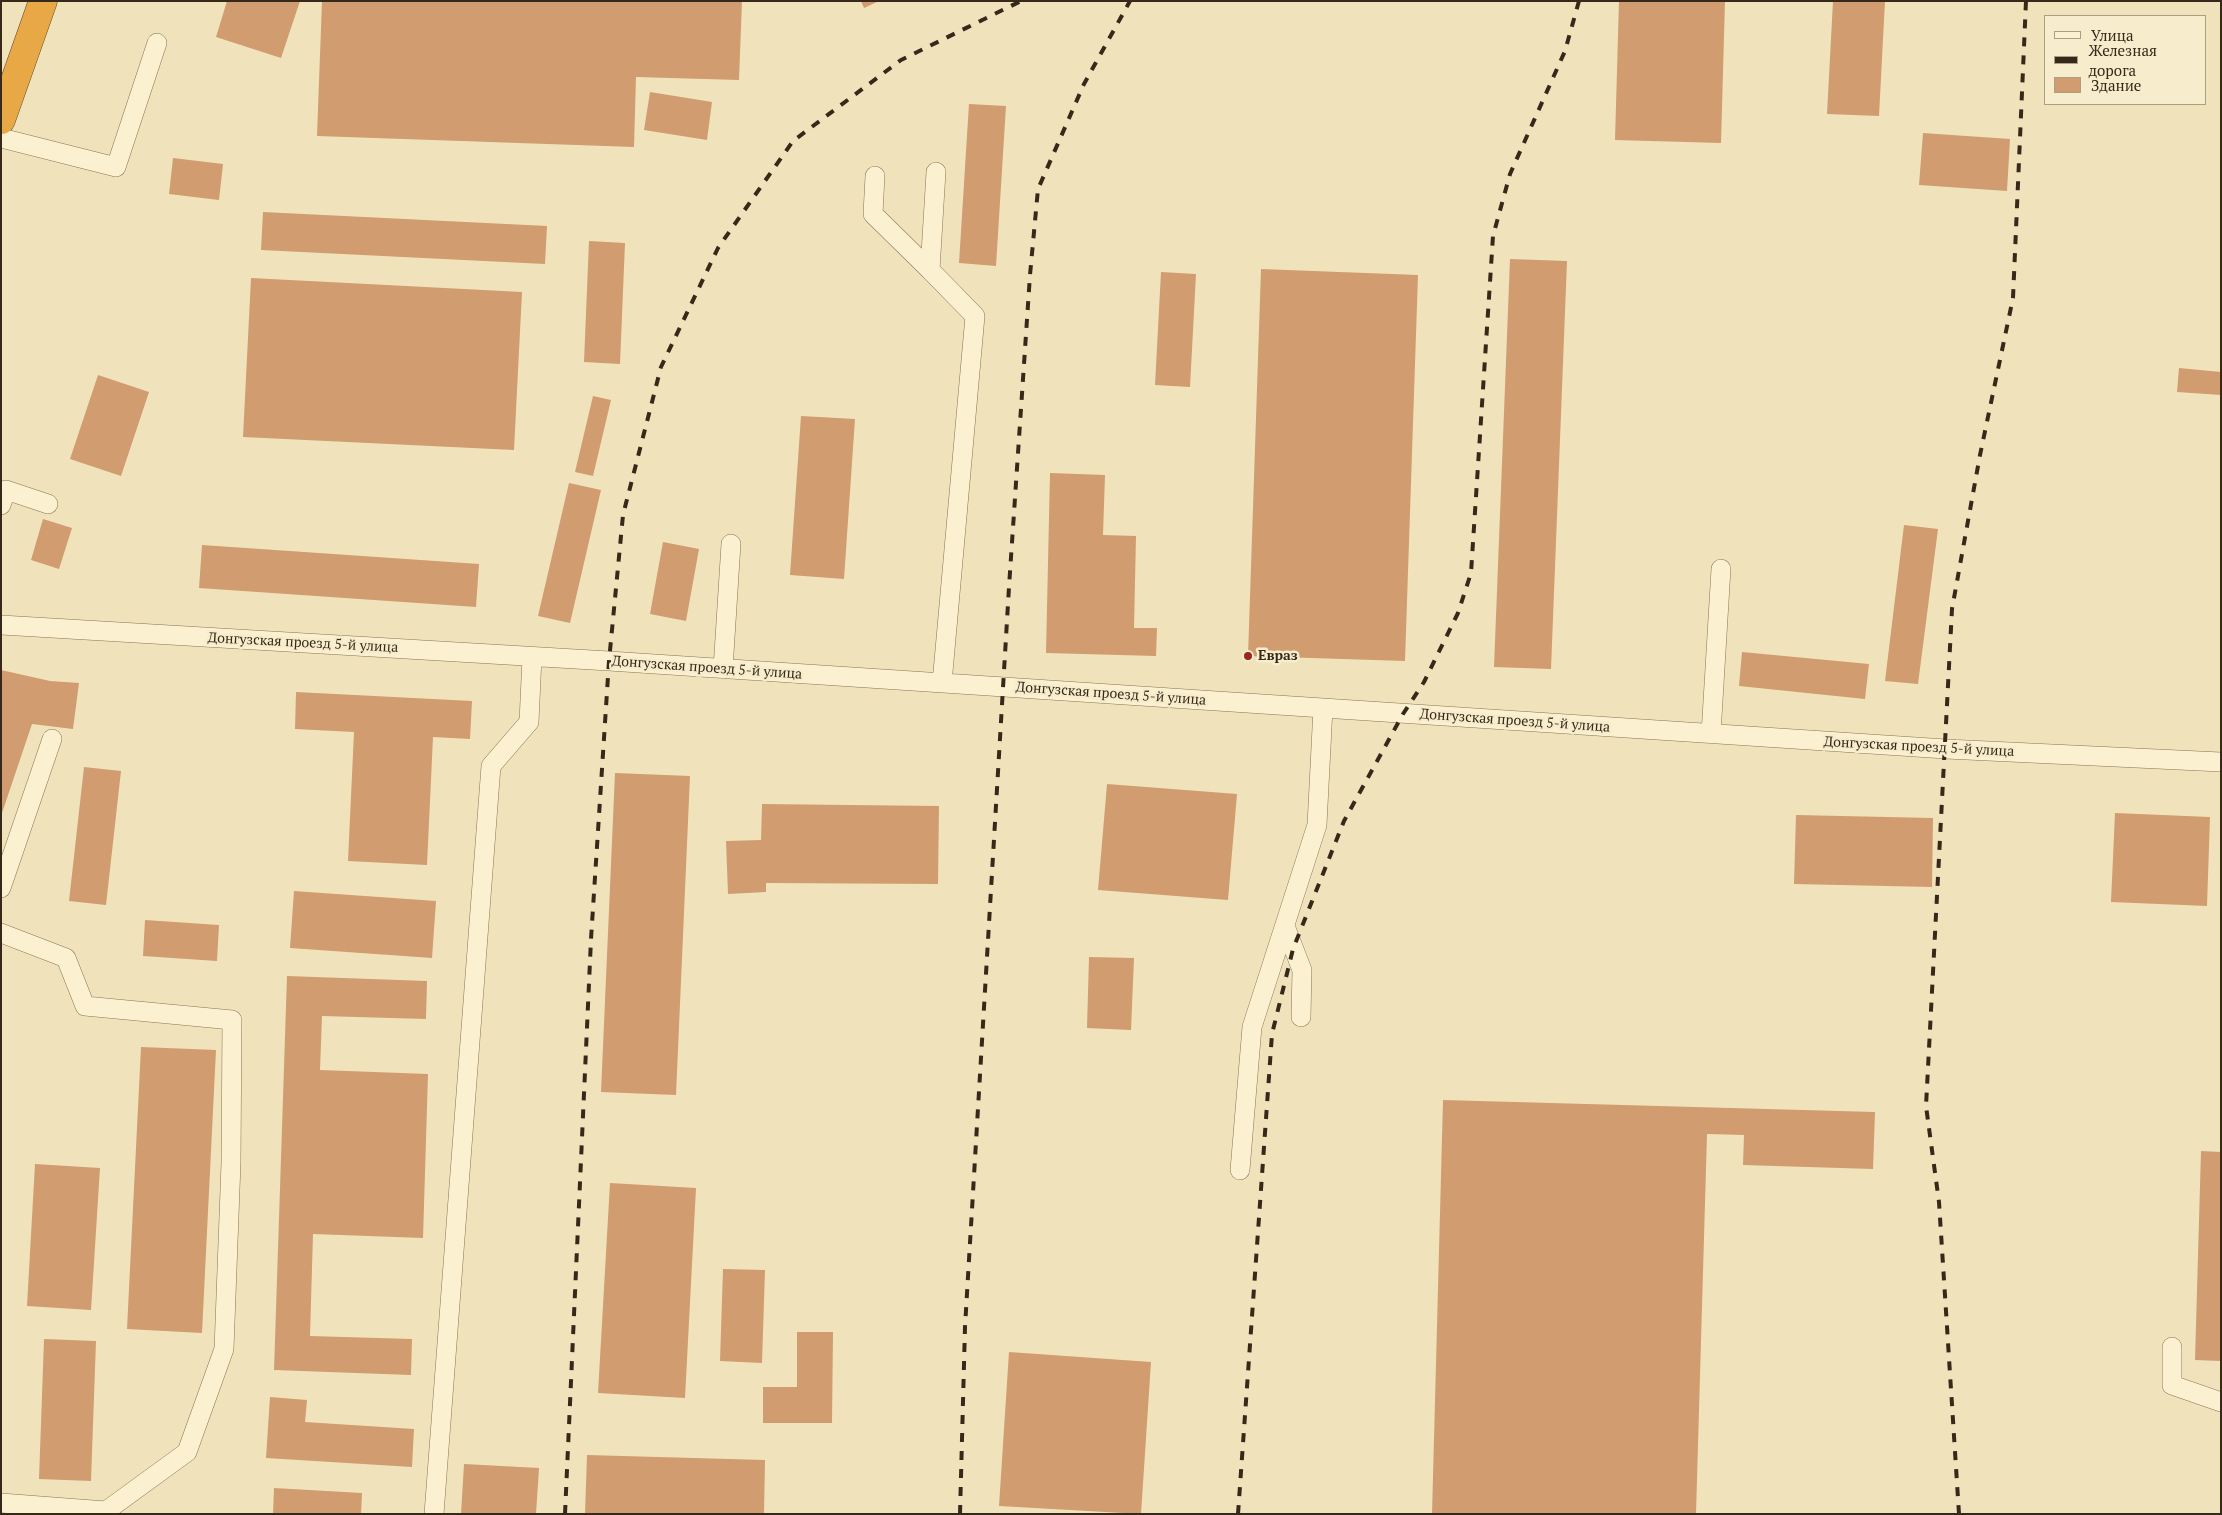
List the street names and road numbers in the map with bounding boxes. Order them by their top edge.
street label: Донгузская проезд 5-й улица [207,630,399,656]
street label: Донгузская проезд 5-й улица [611,653,803,683]
street label: Донгузская проезд 5-й улица [1015,679,1207,709]
street label: Донгузская проезд 5-й улица [1419,706,1611,736]
street label: Донгузская проезд 5-й улица [1823,734,2015,760]

